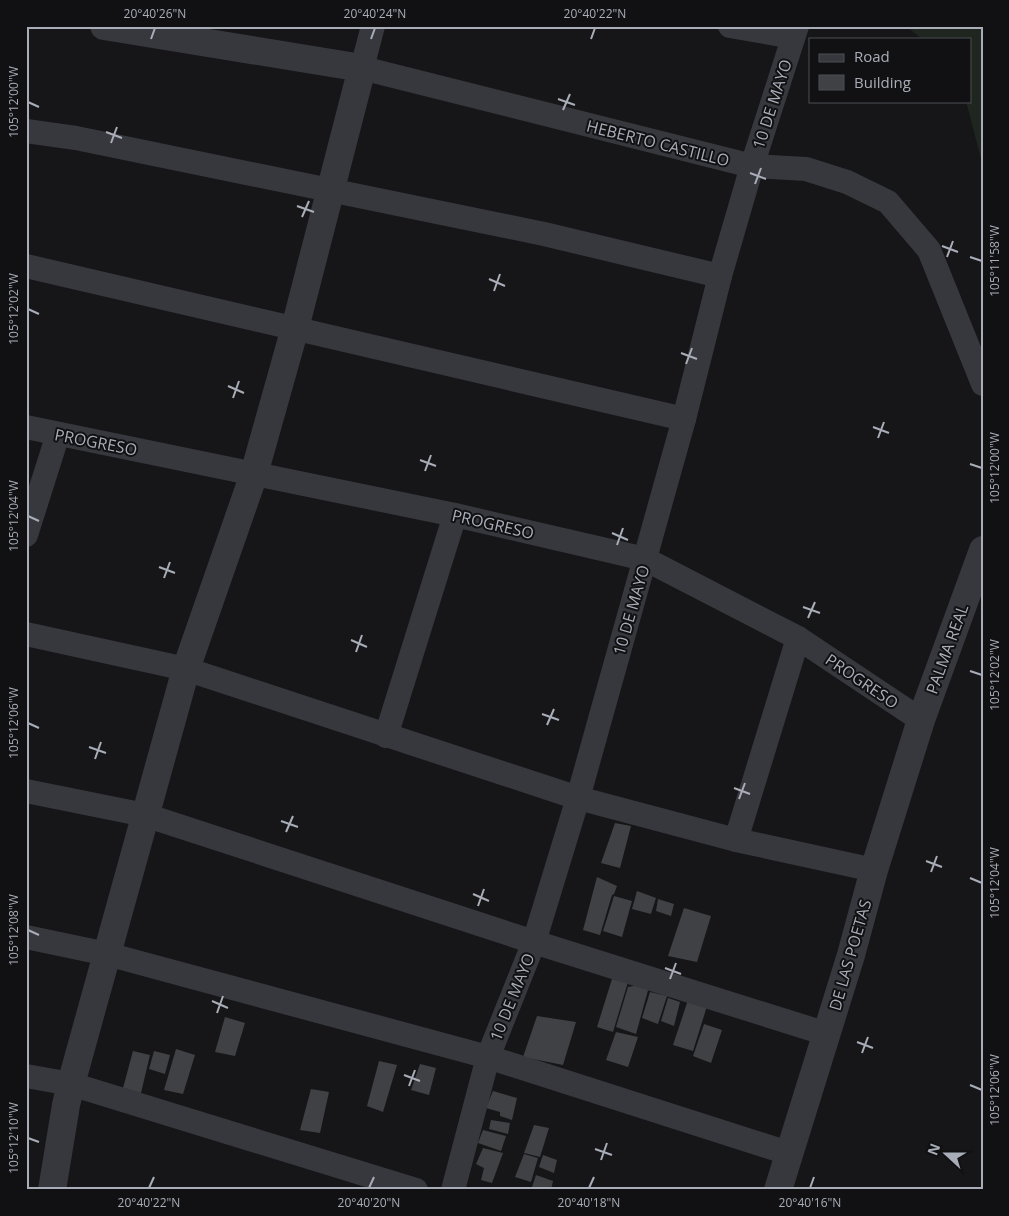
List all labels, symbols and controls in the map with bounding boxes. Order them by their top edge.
text: 20°40'26"N [124,5,186,22]
text: 20°40'24"N [344,5,406,22]
text: 20°40'22"N [564,5,626,22]
legend [809,38,972,102]
text: Road [854,46,890,66]
street label: 10 DE MAYO [747,56,797,152]
text: 105°12'00"W [5,66,22,138]
text: Building [854,72,911,92]
street label: HEBERTO CASTILLO [584,115,732,171]
text: 105°11'58"W [986,225,1003,297]
text: 105°12'02"W [5,273,22,345]
street label: PROGRESO [53,423,139,461]
text: 105°12'00"W [986,432,1003,504]
text: 105°12'04"W [5,480,22,552]
street label: PROGRESO [450,504,536,544]
street label: 10 DE MAYO [608,562,654,658]
street label: PALMA REAL [921,601,973,697]
text: 105°12'02"W [986,639,1003,711]
street label: PROGRESO [821,649,903,713]
text: 105°12'06"W [5,687,22,759]
text: 105°12'04"W [986,847,1003,919]
text: 105°12'08"W [5,894,22,966]
street label: DE LAS POETAS [824,897,876,1013]
street label: 10 DE MAYO [484,950,540,1044]
text: 105°12'06"W [986,1054,1003,1126]
text: 105°12'10"W [5,1102,22,1174]
north arrow [922,1128,972,1178]
text: N [922,1140,944,1158]
text: 20°40'22"N [118,1194,180,1211]
text: 20°40'20"N [338,1194,400,1211]
text: 20°40'18"N [558,1194,620,1211]
text: 20°40'16"N [779,1194,841,1211]

